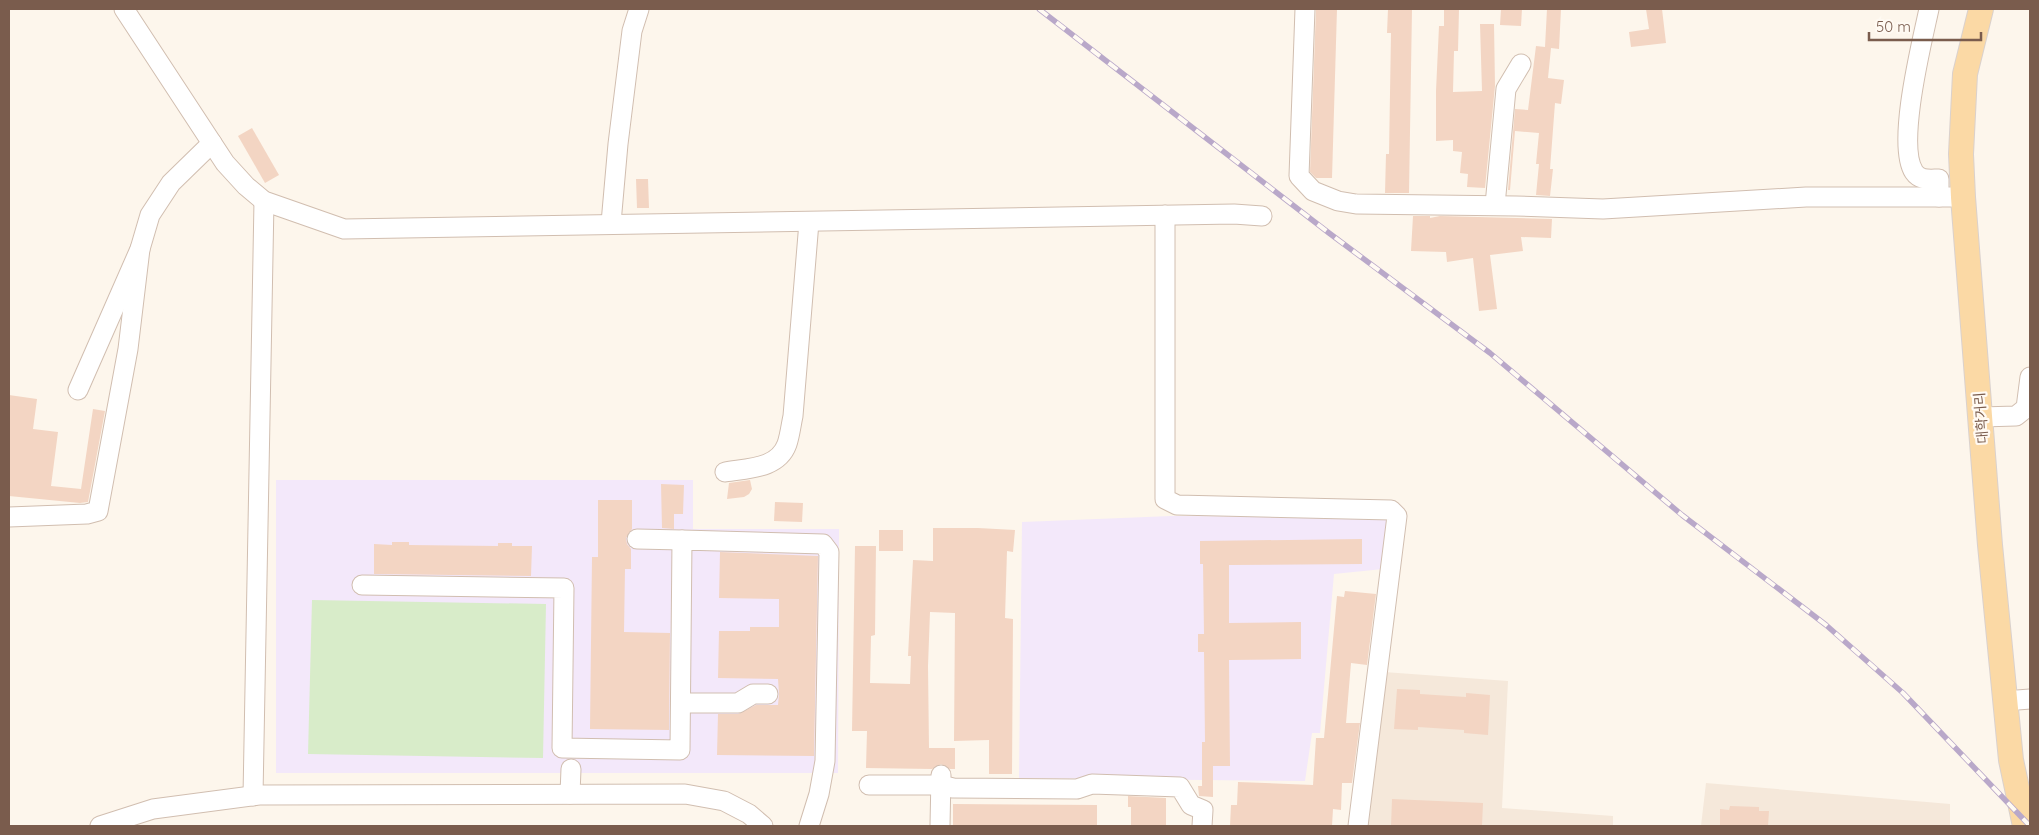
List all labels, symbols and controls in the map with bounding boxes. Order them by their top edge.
scale bar [1869,10,1982,42]
text: 50 m [1876,17,1911,36]
street label: 대학거리 [1970,392,1992,444]

